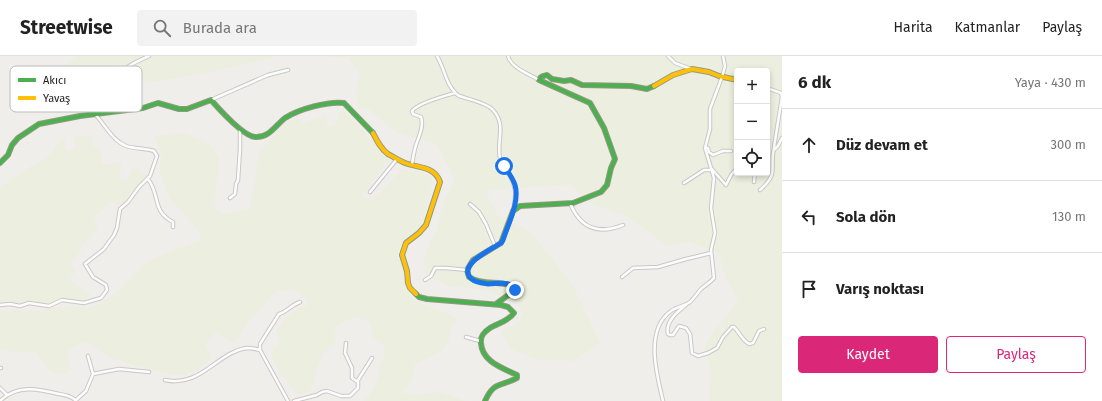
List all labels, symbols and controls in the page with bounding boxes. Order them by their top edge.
search box [137,10,417,46]
text: Streetwise [20,16,113,39]
icon: search [151,17,173,39]
text: Burada ara [183,19,257,37]
text: Harita [894,19,933,36]
text: Katmanlar [955,19,1020,36]
text: Paylaş [1042,19,1082,36]
legend [10,66,142,112]
map controls [734,68,770,176]
button: + [734,68,770,104]
text: 6 dk [798,72,831,93]
text: Akıcı [43,74,66,87]
text: Yaya · 430 m [1015,75,1086,90]
text: Yavaş [43,92,70,105]
button: − [734,104,770,140]
icon: ahead [798,134,820,156]
text: Düz devam et [836,136,928,154]
text: 300 m [1050,137,1086,152]
button: locate [734,140,770,176]
route start [495,157,513,175]
icon: left [798,206,820,228]
text: Sola dön [836,208,896,226]
text: 130 m [1052,209,1086,224]
icon: arrive [798,278,820,300]
text: Varış noktası [836,280,924,298]
route end [506,281,524,299]
button: Kaydet [798,336,938,373]
button: Paylaş [946,336,1086,373]

